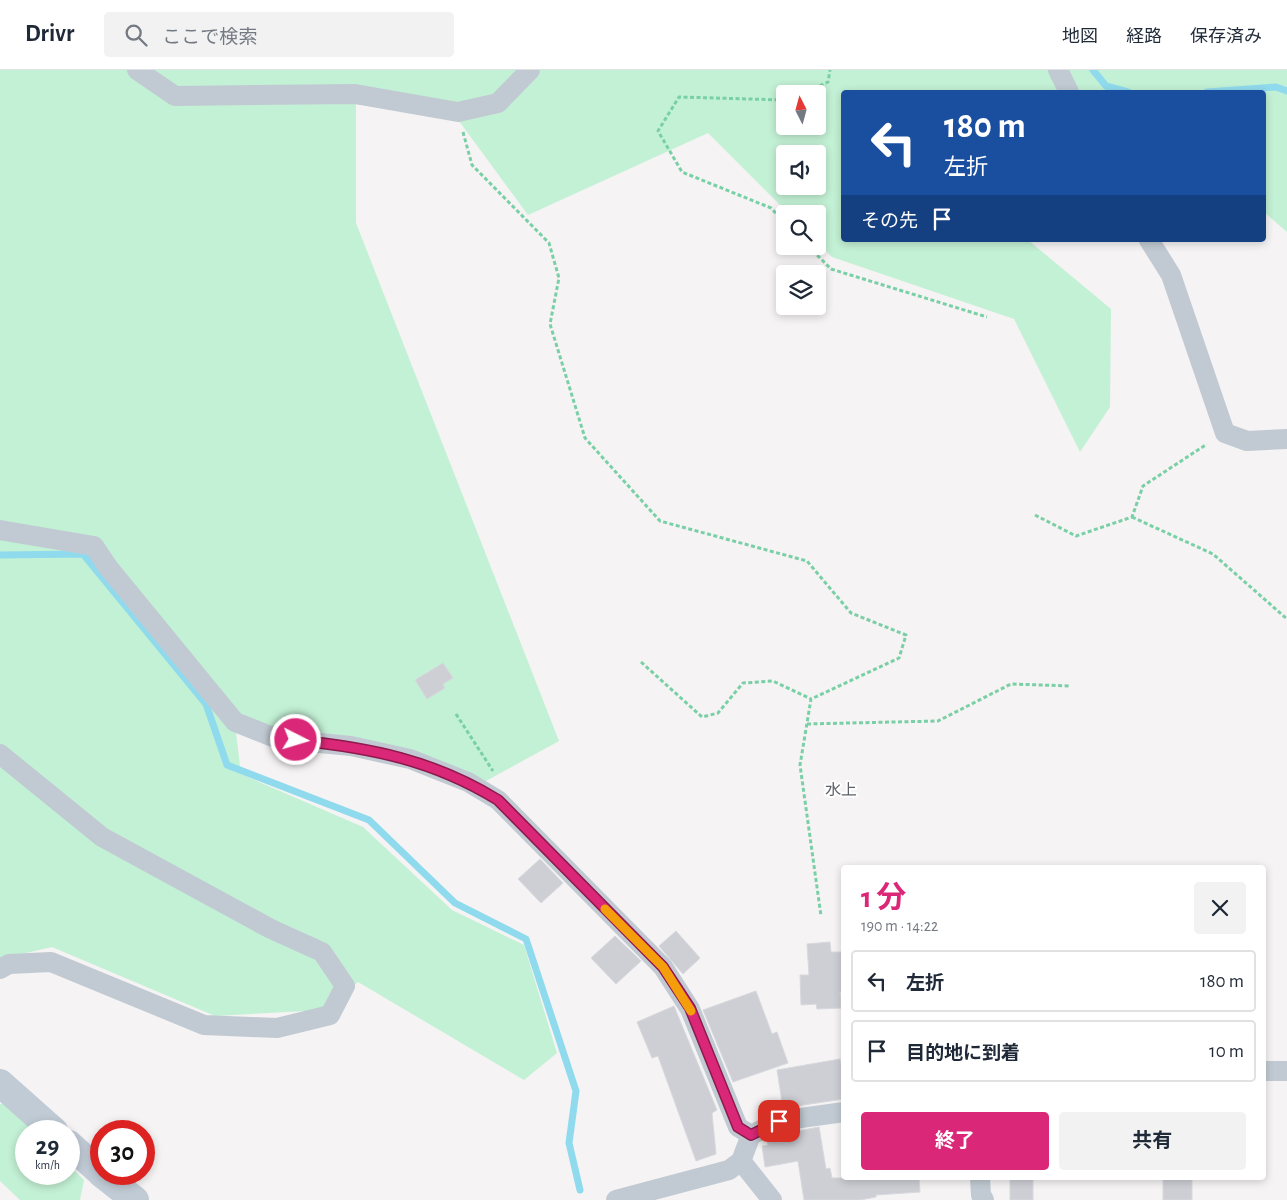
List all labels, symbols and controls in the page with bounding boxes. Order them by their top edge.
search box [104,12,454,57]
icon: search [122,21,150,49]
text: Drivr [25,22,74,46]
text: ここで検索 [162,28,257,47]
text: 地図 [1062,28,1098,46]
text: 経路 [1126,28,1162,46]
text: 保存済み [1190,28,1262,46]
north arrow [776,85,826,135]
map controls [776,85,826,315]
text: 180 m [944,109,1026,144]
icon: left [861,110,926,175]
button: sound [776,145,826,195]
text: 左折 [944,156,988,178]
button: search [776,205,826,255]
icon: arrive [928,205,956,233]
text: その先 [861,212,918,231]
button: layers [776,265,826,315]
position arrow [269,713,321,765]
district label: 水上 [825,782,857,798]
button: close [1194,882,1246,934]
text: 1 分 [861,883,906,913]
text: 190 m · 14:22 [861,918,938,934]
icon: left [863,967,891,995]
text: 180 m [1200,972,1244,991]
text: 左折 [906,974,944,993]
icon: arrive [863,1037,891,1065]
text: 10 m [1209,1042,1244,1061]
text: 目的地に到着 [906,1044,1020,1063]
pin [758,1100,800,1142]
icon: arrive [765,1107,793,1135]
button: 終了 [861,1112,1049,1170]
button: 共有 [1059,1112,1246,1170]
speed limit sign: 30 [90,1120,155,1185]
text: 29 [36,1134,59,1159]
text: km/h [35,1159,60,1171]

